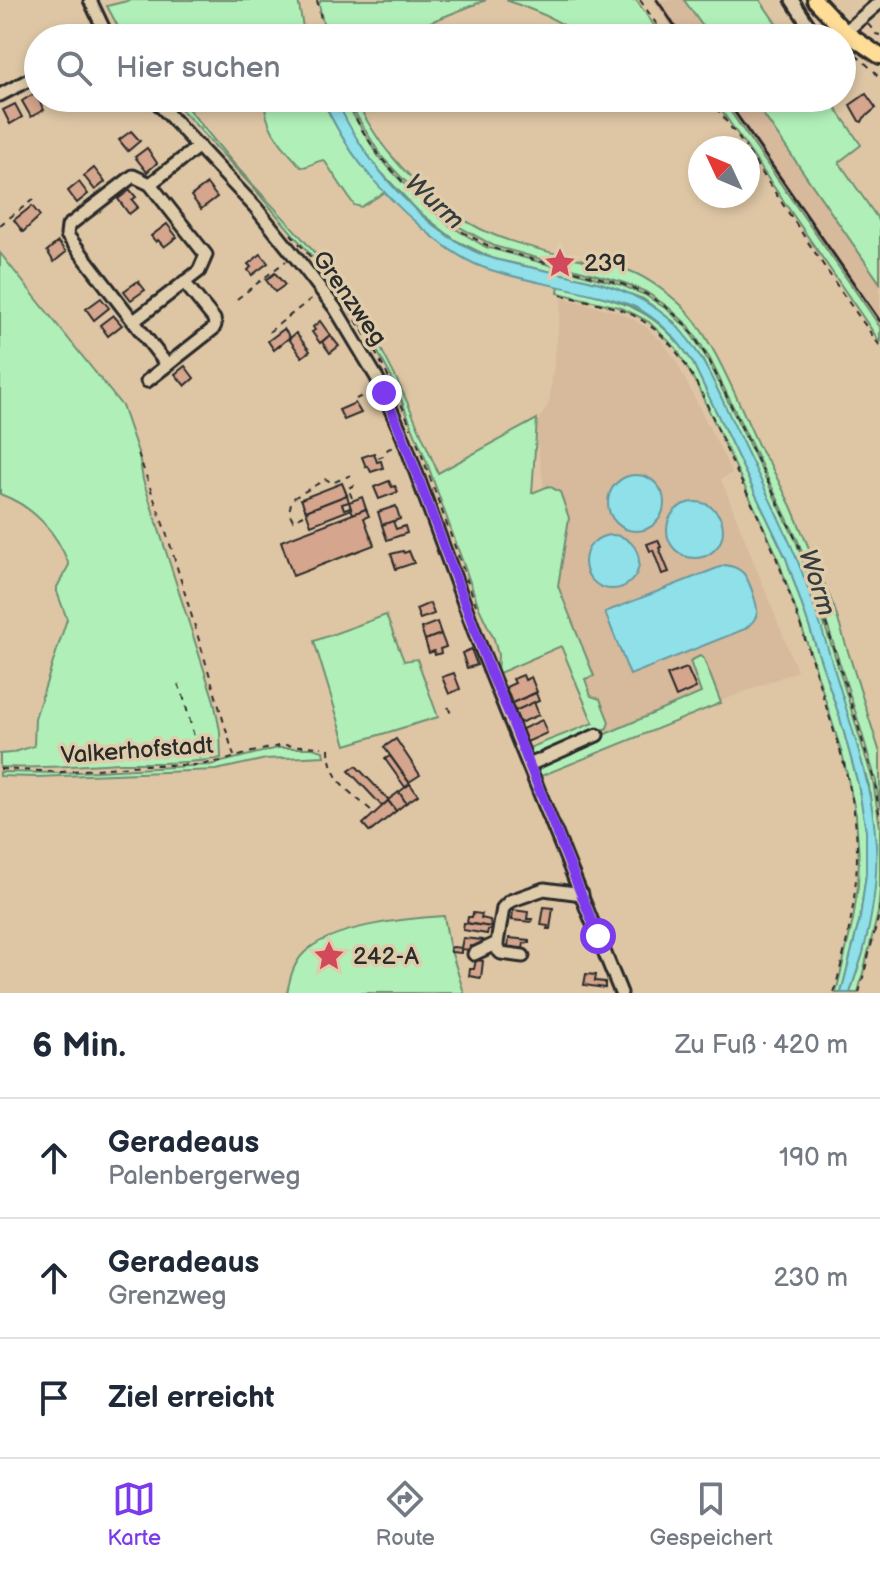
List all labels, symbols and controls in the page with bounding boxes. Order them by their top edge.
search box [24,24,856,112]
icon: search [52,46,96,90]
text: Hier suchen [116,50,281,86]
north arrow [688,136,760,208]
water label: Wurm [398,168,470,237]
street label: Grenzweg [306,245,393,351]
place icon: 239 [543,246,577,280]
place label: 239 [584,249,626,278]
route end [366,375,402,411]
water label: Worm [791,545,842,620]
street label: Valkerhofstadt [60,731,215,770]
route start [580,918,616,954]
place icon: 242-A [312,939,346,973]
place label: 242-A [353,942,419,971]
text: 6 Min. [32,1025,126,1066]
text: Zu Fuß · 420 m [675,1030,848,1061]
text: Geradeaus [108,1125,259,1161]
icon: ahead [32,1136,76,1180]
text: 190 m [779,1143,848,1174]
text: Palenbergerweg [108,1161,300,1192]
text: Geradeaus [108,1245,259,1281]
icon: ahead [32,1256,76,1300]
text: 230 m [773,1263,848,1294]
text: Grenzweg [108,1281,227,1312]
icon: arrive [32,1376,76,1420]
text: Ziel erreicht [108,1380,275,1416]
tab: Karte [107,1477,161,1552]
tab: Route [376,1477,435,1552]
tab: Gespeichert [649,1477,773,1552]

